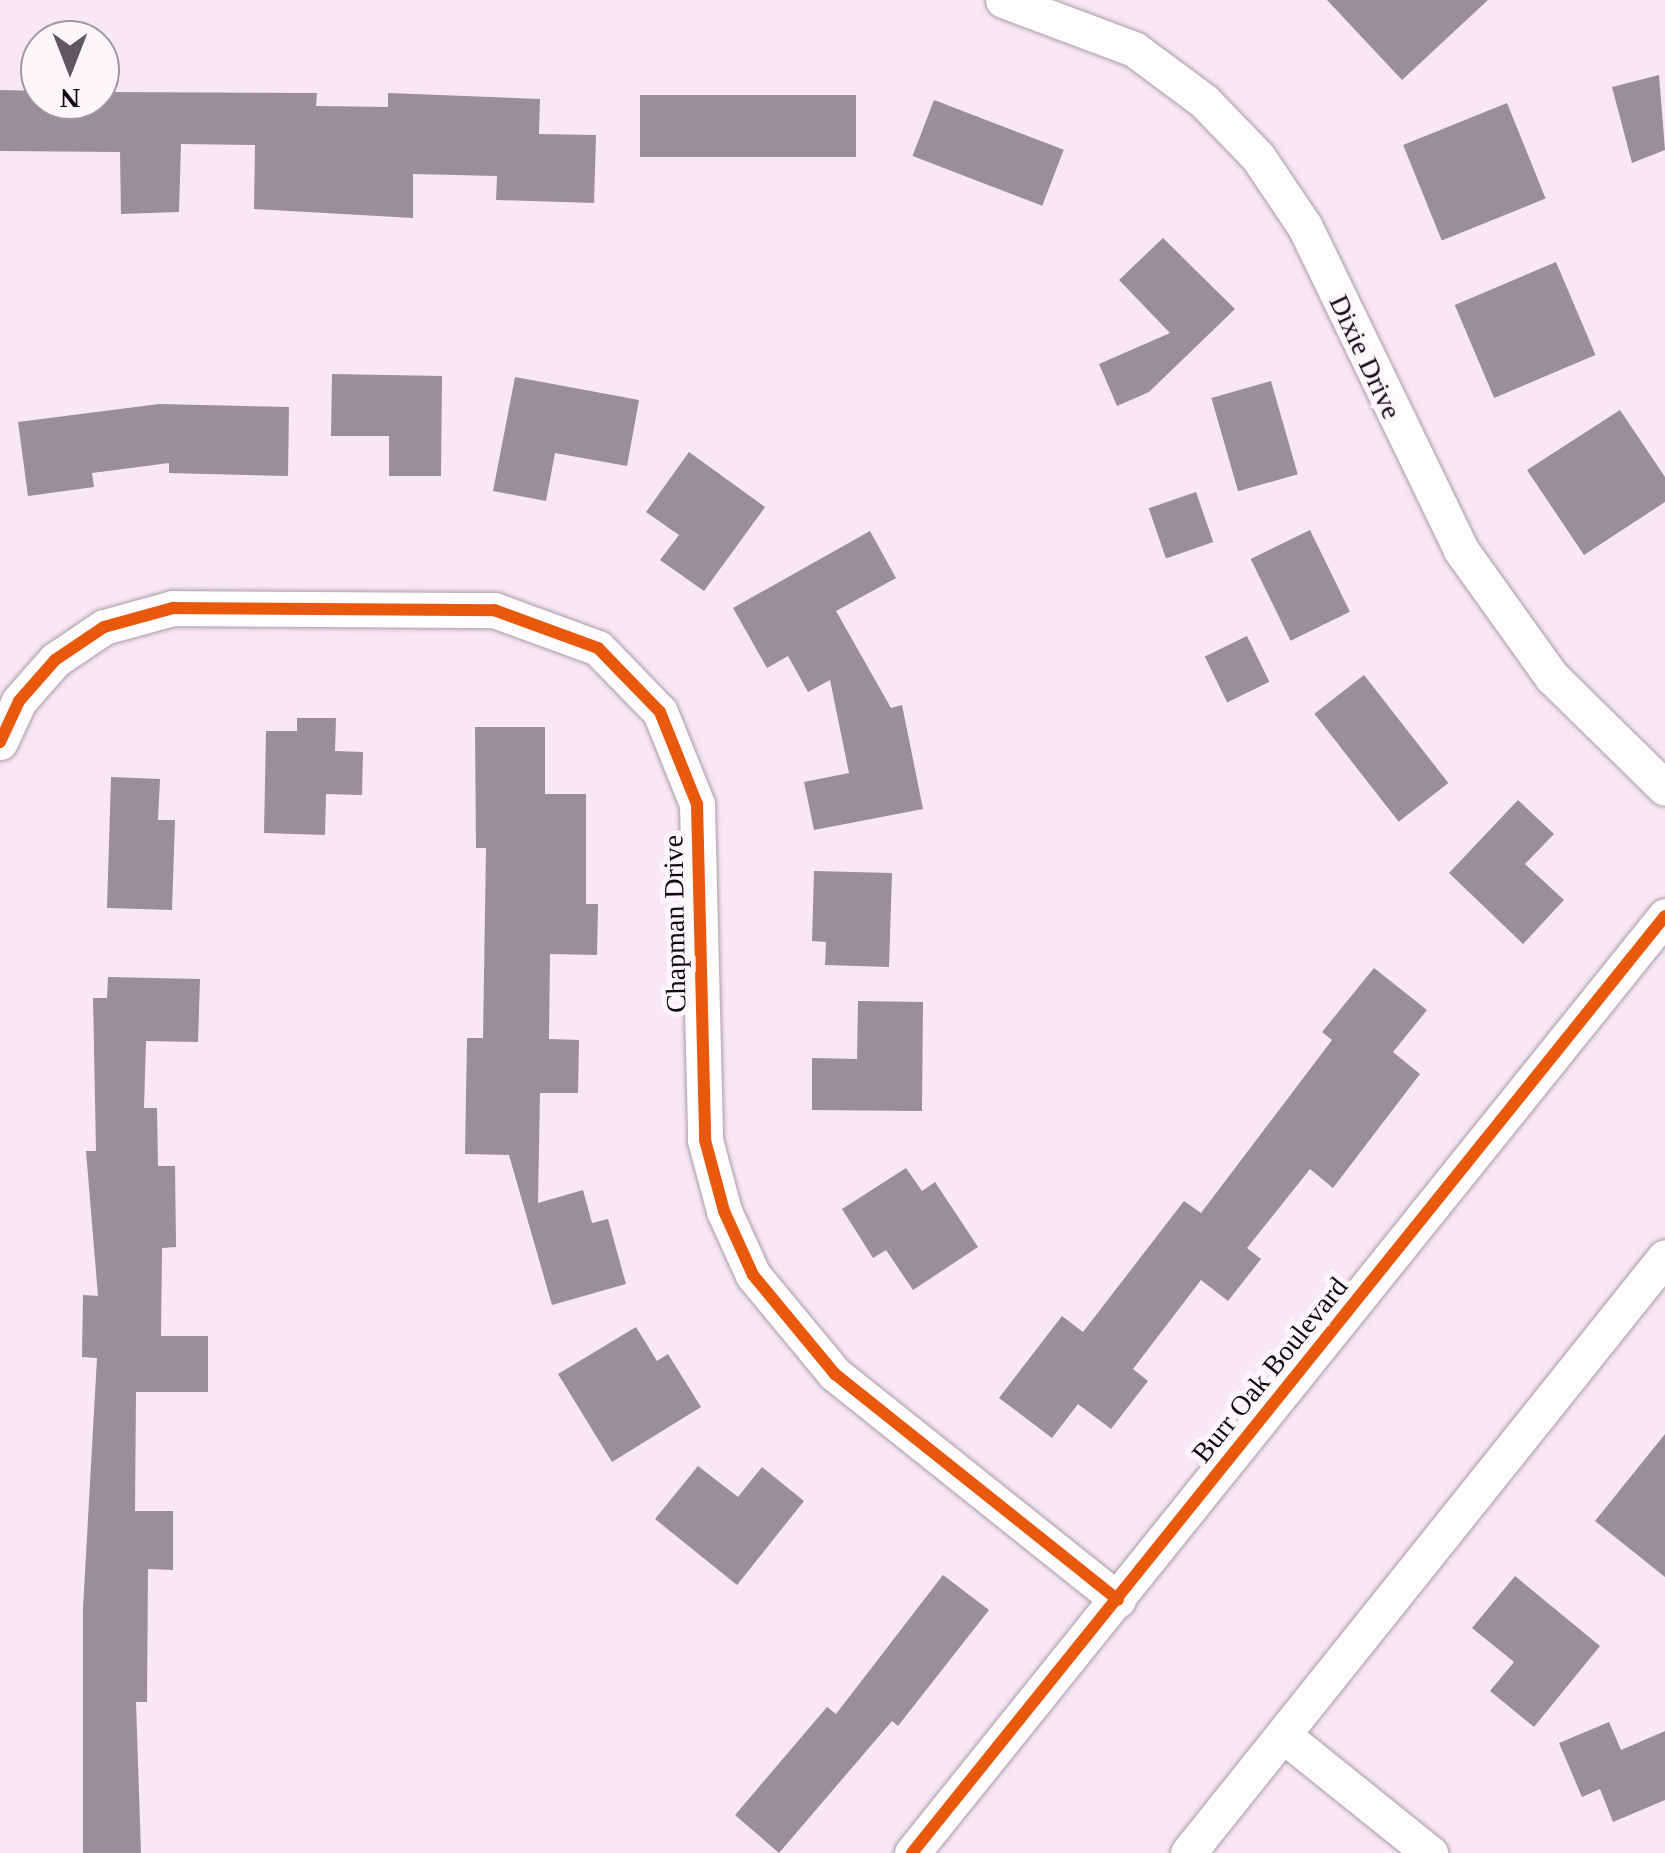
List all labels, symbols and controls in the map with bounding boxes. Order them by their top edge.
north arrow [20,20,120,120]
text: N [60,83,80,114]
street label: Dixie Drive [1322,290,1408,424]
street label: Chapman Drive [657,835,693,1013]
street label: Burr Oak Boulevard [1185,1271,1355,1469]

